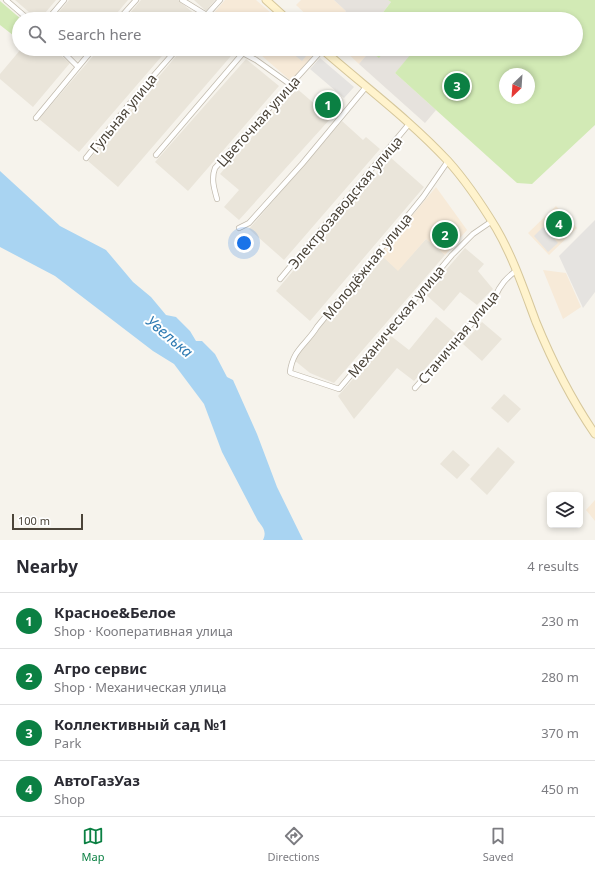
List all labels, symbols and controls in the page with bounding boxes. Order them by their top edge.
search box [12,12,583,56]
icon: search [26,23,48,45]
text: Search here [58,24,141,44]
north arrow [499,68,535,104]
street label: Гульная улица [85,69,161,157]
street label: Цветочная улица [212,71,304,171]
pin: 3 [444,71,470,101]
pin: 1 [315,90,341,120]
street label: Электрозаводская улица [284,132,406,272]
street label: Молодёжная улица [318,209,416,323]
pin: 4 [546,209,572,239]
pin: 2 [432,220,458,250]
your location [234,233,254,253]
street label: Механическая улица [343,261,449,381]
street label: Станичная улица [413,286,503,388]
water label: Увелька [142,311,198,362]
map controls [547,492,583,528]
button: layers [547,492,583,528]
scale bar [12,512,83,531]
text: 100 m [18,513,50,528]
text: Nearby [16,555,78,578]
text: 4 results [527,557,579,575]
text: Красное&Белое [54,602,176,622]
text: 1 [25,612,33,630]
text: 230 m [541,612,579,630]
text: Shop · Кооперативная улица [54,622,233,640]
text: Агро сервис [54,658,147,678]
text: 2 [25,668,33,686]
text: 280 m [541,668,579,686]
text: Shop · Механическая улица [54,678,226,696]
text: Коллективный сад №1 [54,714,228,734]
text: 3 [25,724,33,742]
text: 370 m [541,724,579,742]
text: Park [54,734,81,752]
text: АвтоГазУаз [54,770,140,790]
text: 4 [25,780,33,798]
text: 450 m [541,780,579,798]
text: Shop [54,790,85,808]
tab: Map [82,825,104,864]
tab: Directions [267,825,320,864]
tab: Saved [483,825,513,864]

